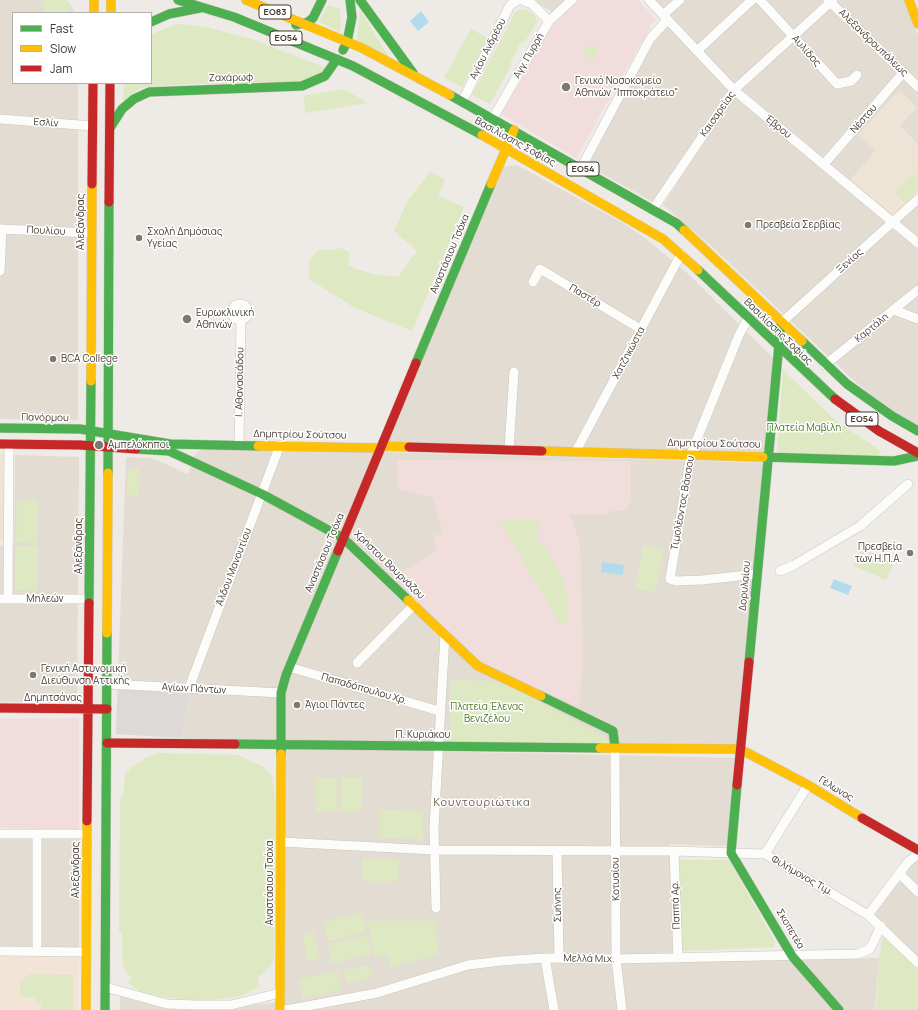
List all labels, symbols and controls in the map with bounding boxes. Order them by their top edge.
road number: ΕΟ83 [259,5,291,19]
street label: Αλεξανδρουπόλεως [836,7,910,79]
legend [12,12,152,84]
street label: Αγίου Ανδρέου [467,16,509,82]
text: Fast [50,20,74,37]
road number: ΕΟ54 [270,31,302,45]
street label: Αγγ. Πυρρή [511,31,547,81]
street label: Αυλίδος [789,33,823,69]
text: Slow [50,40,76,57]
text: Jam [50,60,72,77]
street label: Ζαχάρωφ [209,72,253,84]
place label: Γενικό Νοσοκομείο Αθηνών "Ιπποκράτειο" [575,75,678,98]
marker: Γενικό Νοσοκομείο Αθηνών "Ιπποκράτειο" [560,81,572,93]
street label: Καισαρείας [698,89,738,139]
street label: Νέστου [848,102,880,136]
street label: Έβρου [762,113,794,141]
street label: Βασιλίσσης Σοφίας [473,115,557,169]
street label: Εσλίν [33,116,59,130]
road number: ΕΟ54 [567,162,599,176]
street label: Αλεξάνδρας [75,194,87,250]
street label: Αναστάσιου Τσόχα [428,213,472,295]
place label: Πρεσβεία Σερβίας [756,219,840,231]
marker: Πρεσβεία Σερβίας [743,220,753,230]
street label: Πουλίου [26,224,66,238]
place label: Σχολή Δημόσιας Υγείας [147,226,222,250]
marker: Σχολή Δημόσιας Υγείας [134,233,144,243]
street label: Ξενίας [834,246,866,276]
street label: Παστέρ [567,282,603,310]
street label: Βασιλίσσης Σοφίας [741,296,815,368]
place label: Ευρωκλινική Αθηνών [196,307,254,330]
street label: Καρτάλη [853,311,891,345]
marker: Ευρωκλινική Αθηνών [181,313,193,325]
street label: Χατζηκώστα [610,325,648,381]
street label: Ι. Αθανασιάδου [233,347,247,417]
place label: BCA College [61,353,118,365]
marker: BCA College [48,354,58,364]
street label: Πανόρμου [21,412,69,424]
road number: ΕΟ54 [846,412,878,426]
park label: Πλατεία Μαβίλη [767,422,841,434]
street label: Δημητρίου Σούτσου [253,428,347,442]
street label: Δημητρίου Σούτσου [667,437,761,451]
marker: Αμπελόκηποι [93,439,105,451]
place label: Αμπελόκηποι [108,439,169,451]
street label: Τιμολέοντος Βάσσου [669,455,697,551]
street label: Αναστάσιου Τσόχα [303,512,347,594]
street label: Αλεξάνδρας [73,518,85,574]
street label: Άλδου Μανουτίου [214,526,254,608]
street label: Χρήστου Βουρνάζου [351,528,427,602]
place label: Πρεσβεία των Η.Π.Α. [855,541,902,564]
marker: Πρεσβεία των Η.Π.Α. [905,548,915,558]
street label: Δορυλαίου [737,561,753,611]
street label: Μηλεών [26,593,64,605]
place label: Γενική Αστυνομική Διεύθυνση Αττικής [41,663,130,686]
marker: Γενική Αστυνομική Διεύθυνση Αττικής [28,670,38,680]
street label: Παπαδόπουλου Χρ. [320,671,408,707]
street label: Αγίων Πάντων [161,681,227,697]
street label: Δημητσάνας [24,692,82,704]
place label: Άγιοι Πάντες [305,699,365,711]
marker: Άγιοι Πάντες [292,700,302,710]
park label: Πλατεία Έλενας Βενιζέλου [450,701,524,724]
street label: Π. Κυριάκου [396,729,450,741]
street label: Γέλωνος [816,774,856,804]
district label: Κουντουριώτικα [433,796,531,810]
street label: Αναστάσιου Τσόχα [264,840,276,926]
street label: Αλεξάνδρας [70,842,82,898]
street label: Φιλήμονος Τιμ. [769,853,835,899]
street label: Κοτυαίου [610,857,622,901]
street label: Παππά Αρ. [669,880,683,930]
street label: Συήνης [552,888,564,922]
street label: Σκοπετέα [773,907,807,951]
street label: Μελλά Μιχ. [563,953,615,965]

